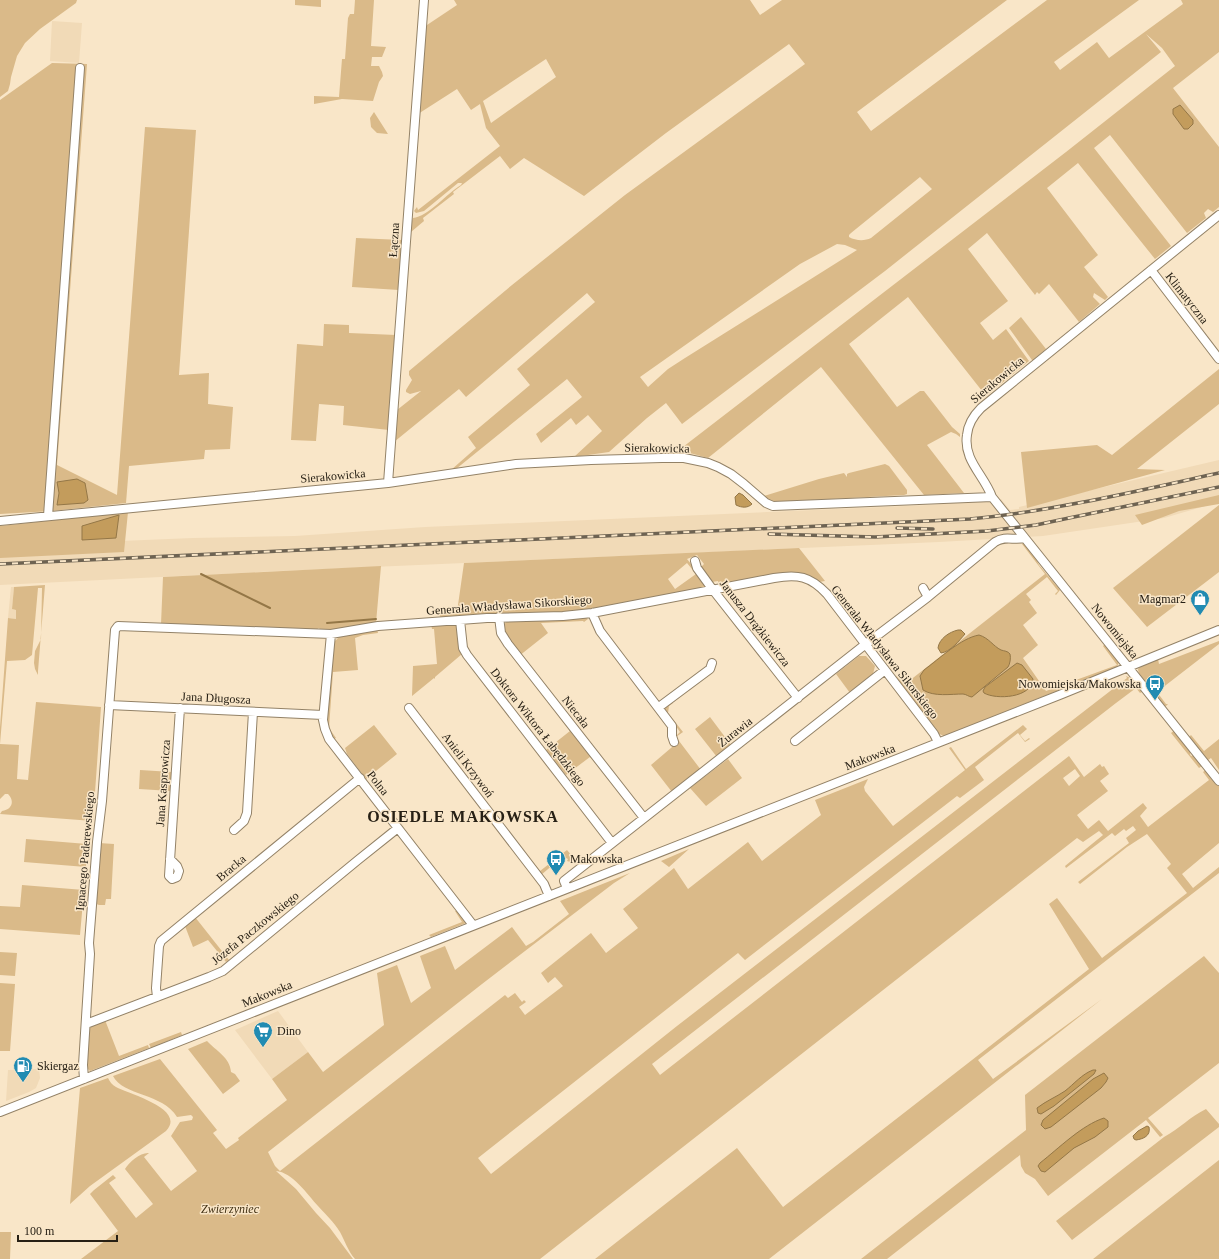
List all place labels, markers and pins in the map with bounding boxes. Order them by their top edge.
shop icon: Magmar2 [1189,588,1211,616]
place label: Magmar2 [1139,592,1186,606]
bus stop icon: Nowomiejska/Makowska [1144,673,1166,701]
place label: Nowomiejska/Makowska [1018,677,1142,691]
bus stop icon: Makowska [545,848,567,876]
place label: Makowska [570,852,623,866]
supermarket icon: Dino [252,1020,274,1048]
place label: Dino [277,1024,301,1038]
fuel station icon: Skiergaz [12,1055,34,1083]
place label: Skiergaz [37,1059,79,1073]

